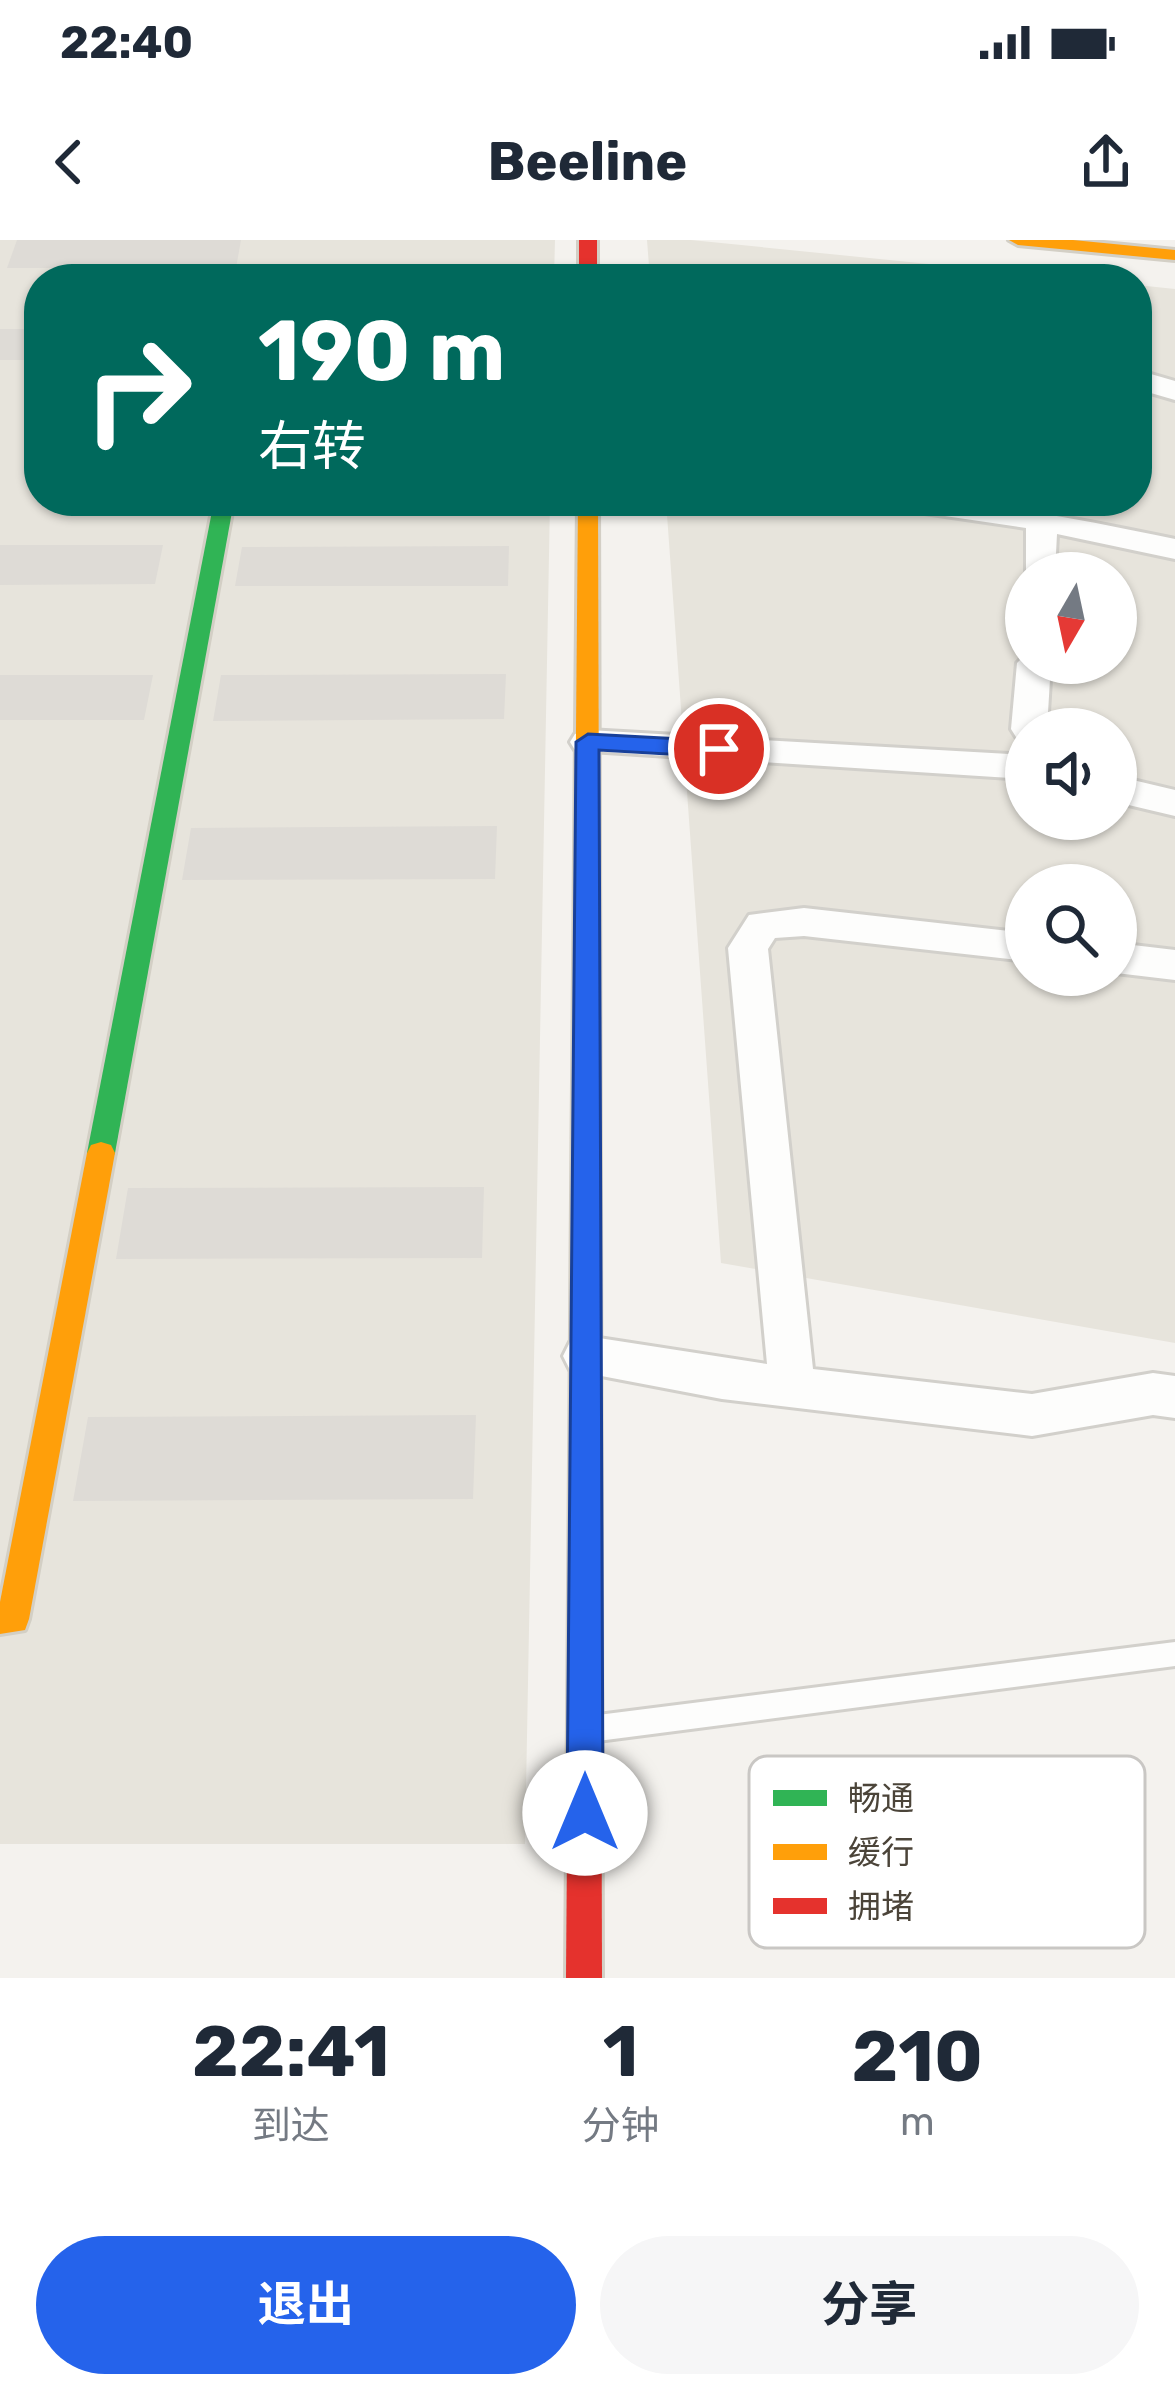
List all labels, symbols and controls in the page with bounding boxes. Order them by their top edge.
text: 22:40 [60,16,193,69]
icon: back [36,129,102,195]
icon: share [1073,129,1139,195]
text: Beeline [488,130,687,194]
text: 190 m [258,301,506,401]
icon: right [60,312,216,468]
text: 右转 [258,415,366,479]
north arrow [1005,552,1137,684]
map controls [1005,552,1137,996]
pin [668,698,770,800]
button: sound [1005,708,1137,840]
icon: arrive [686,716,752,782]
button: search [1005,864,1137,996]
position arrow [522,1750,648,1876]
legend [749,1756,1145,1948]
text: 畅通 [848,1779,914,1818]
text: 缓行 [848,1833,914,1872]
text: 拥堵 [848,1887,914,1926]
text: 22:41 [192,2009,390,2094]
text: 1 [603,2009,639,2094]
text: 210 [852,2014,983,2099]
text: m [900,2099,935,2145]
text: 到达 [252,2103,330,2149]
text: 分钟 [582,2103,660,2149]
button: 退出 [36,2236,576,2374]
button: 分享 [600,2236,1139,2374]

